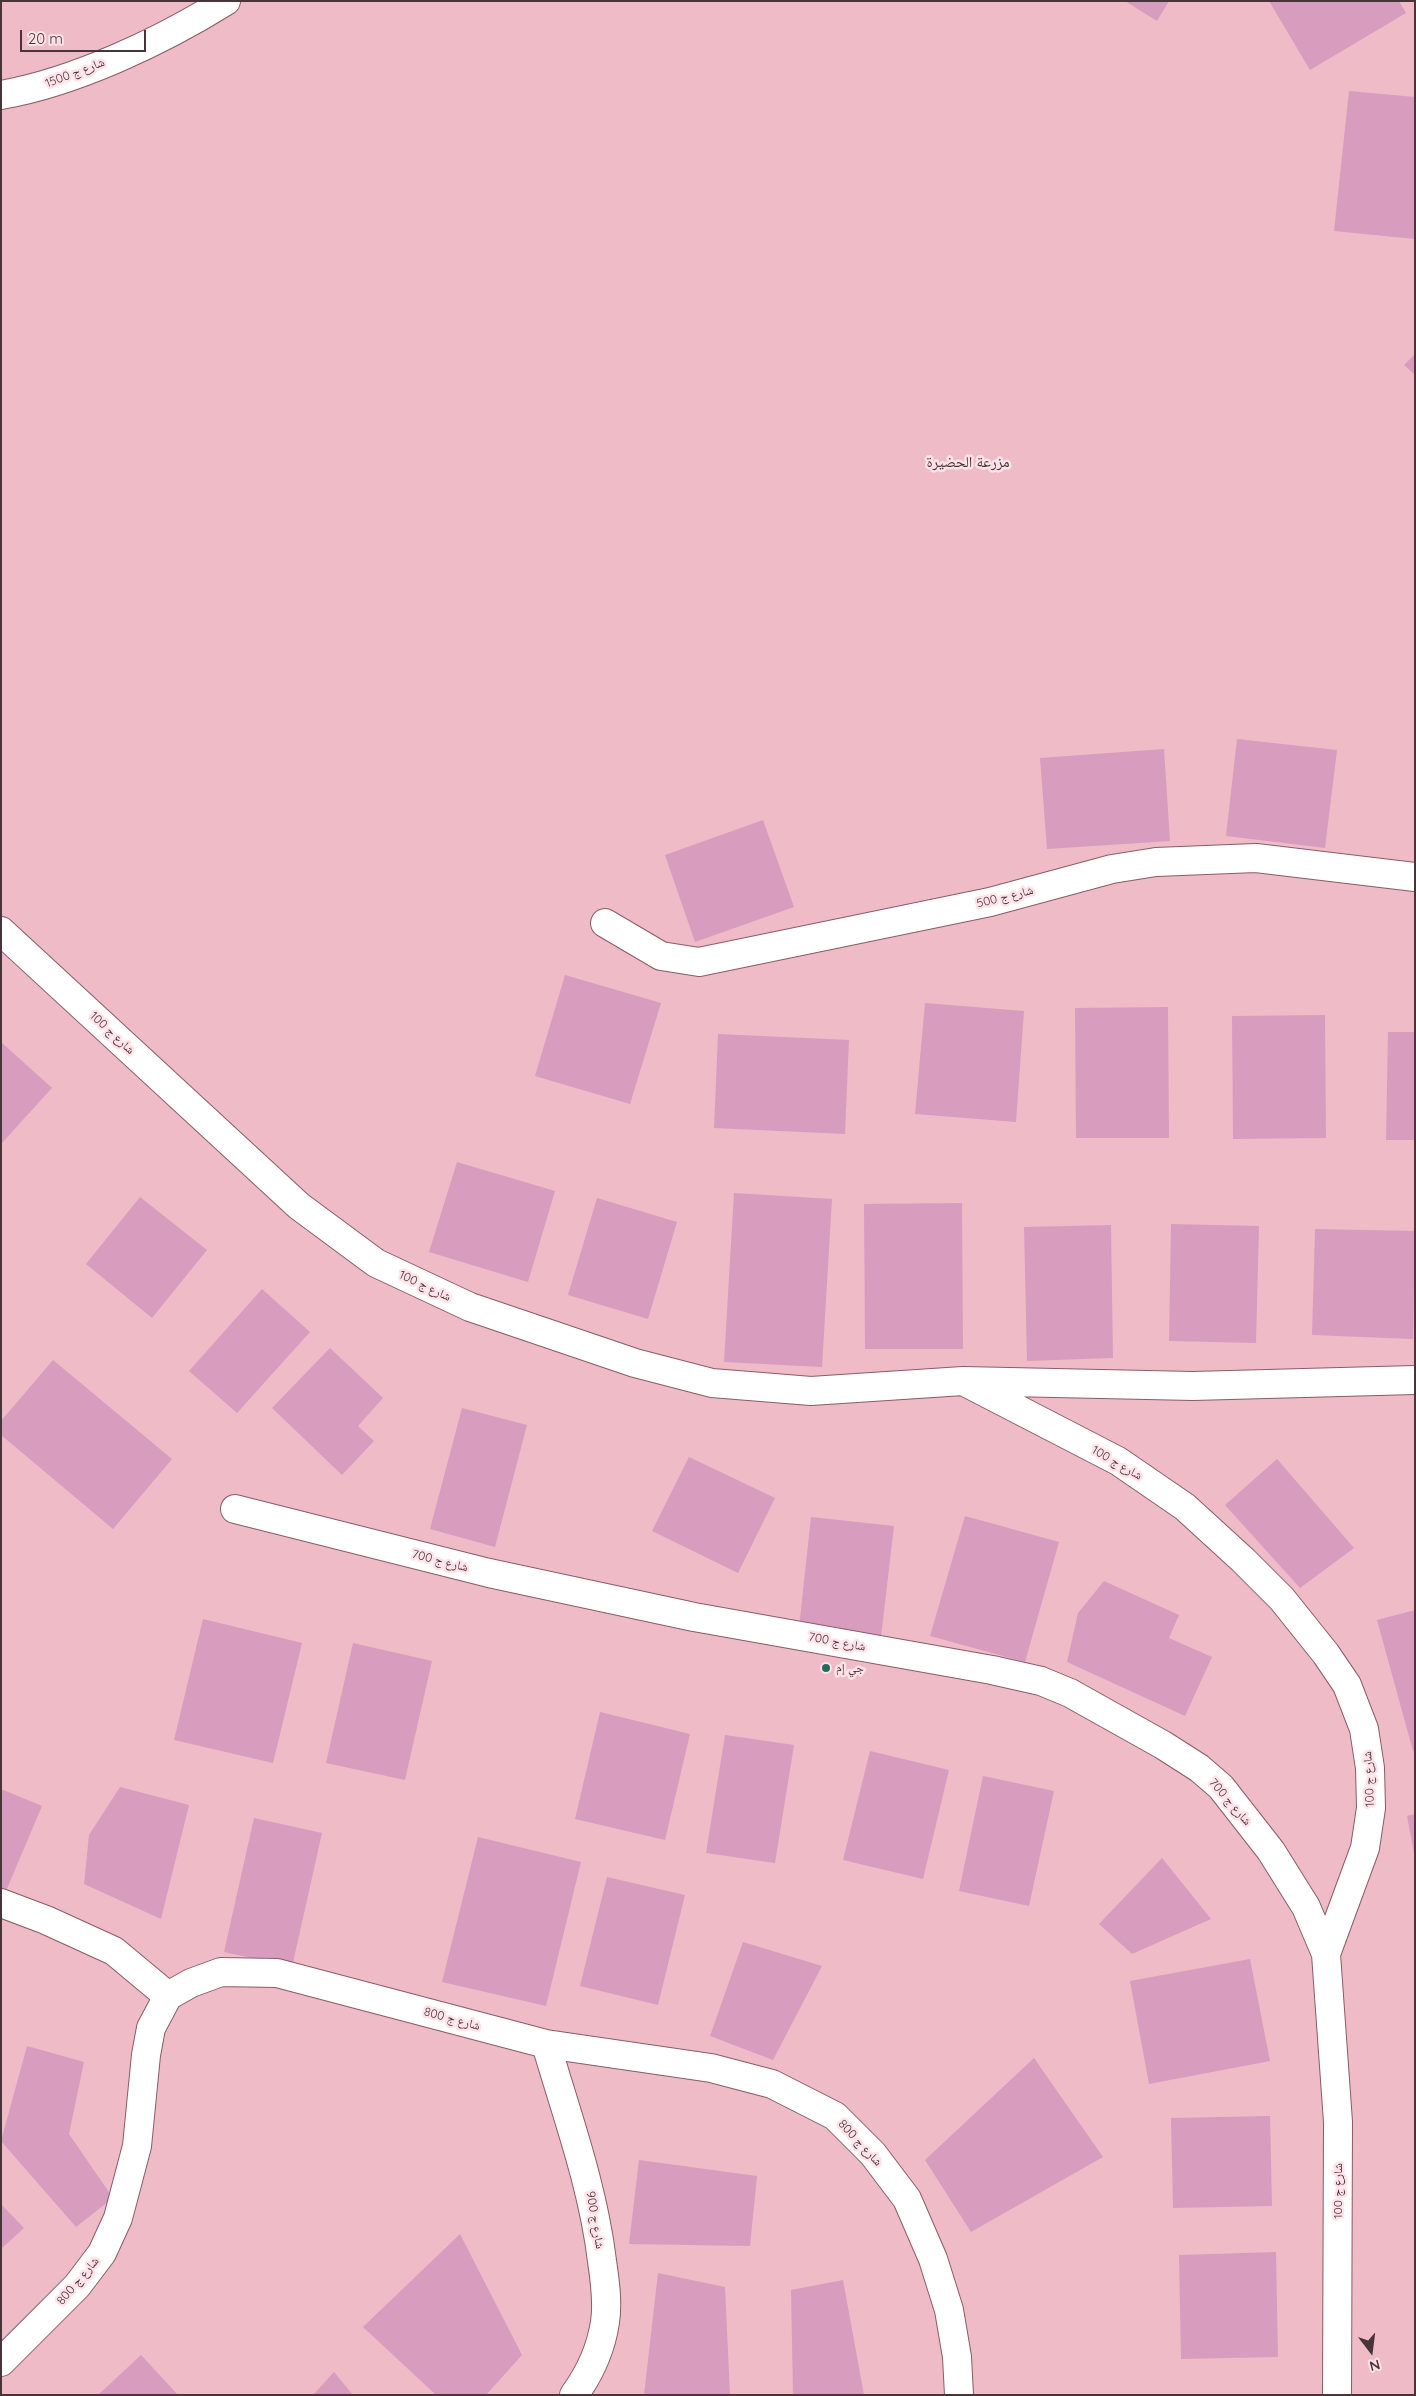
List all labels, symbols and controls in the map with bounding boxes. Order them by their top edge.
scale bar [22,20,149,52]
text: 20 m [28,29,63,48]
street label: شارع ج 1500 [43,55,107,91]
district label: مزرعة الحضيرة [926,453,1010,471]
street label: شارع ج 500 [975,883,1035,911]
street label: شارع ج 100 [87,1009,137,1057]
street label: شارع ج 100 [397,1268,453,1304]
street label: شارع ج 100 [1089,1443,1145,1483]
street label: شارع ج 700 [410,1547,470,1575]
street label: شارع ج 700 [807,1630,867,1654]
place label: جي إم [836,1661,864,1675]
marker: جي إم [820,1662,832,1674]
street label: شارع ج 100 [1360,1751,1378,1807]
street label: شارع ج 700 [1206,1776,1254,1828]
street label: شارع ج 800 [422,2005,482,2033]
street label: شارع ج 800 [835,2117,885,2169]
street label: شارع ج 100 [1331,2163,1345,2219]
street label: شارع ج 900 [583,2190,607,2250]
street label: شارع ج 800 [54,2254,102,2308]
north arrow [1346,2326,1396,2376]
text: N [1368,2355,1382,2376]

